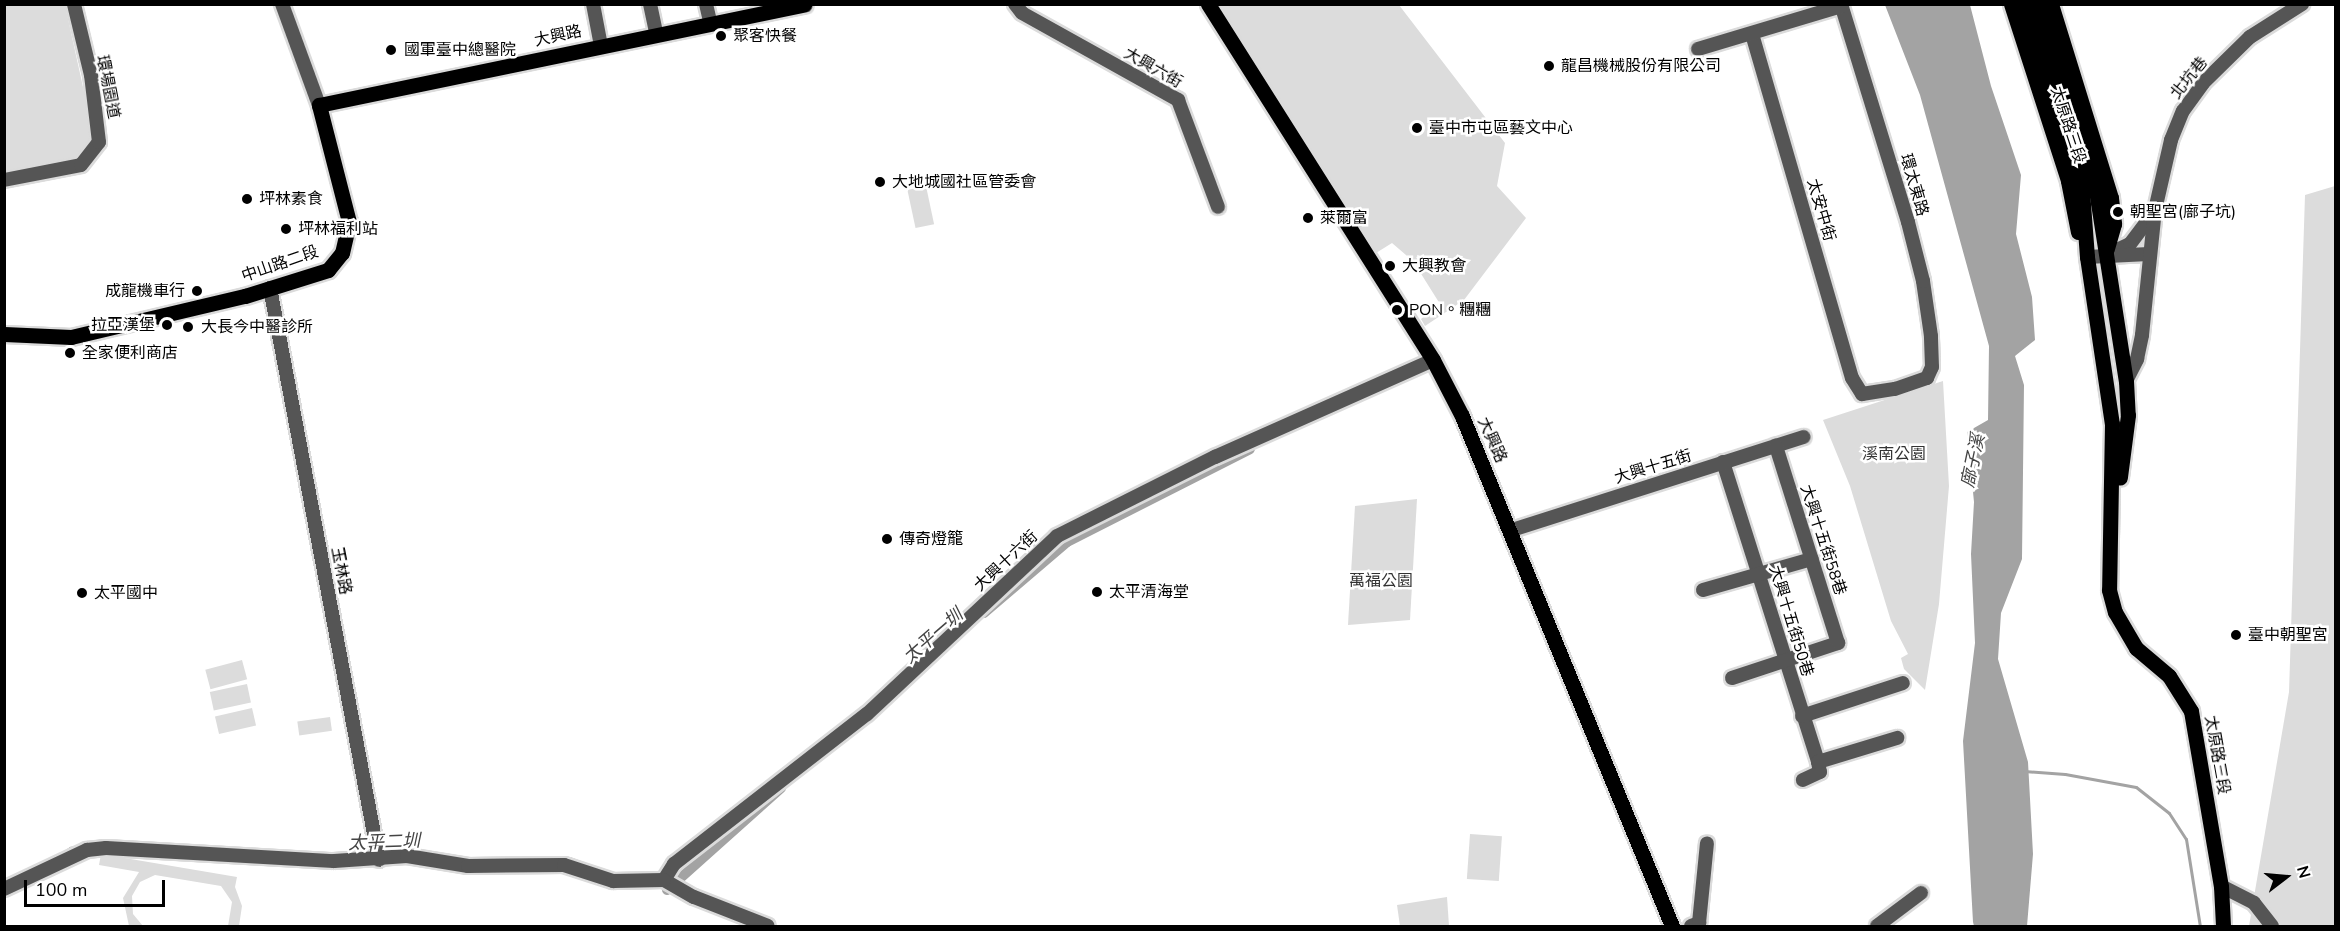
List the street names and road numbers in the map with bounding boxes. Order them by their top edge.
street label: 大興路 [533,22,583,50]
street label: 大興六街 [1120,44,1186,92]
street label: 北坑巷 [2166,53,2212,103]
street label: 環場園道 [92,54,124,120]
street label: 太原路三段 [2047,84,2089,166]
street label: 環太東路 [1896,152,1932,218]
street label: 太安中街 [1803,177,1839,243]
street label: 中山路二段 [239,242,321,286]
street label: 大興路 [1473,414,1511,466]
street label: 大興十五街 [1612,446,1694,488]
street label: 大興十五街58巷 [1796,482,1850,598]
street label: 大興十六街 [970,527,1042,595]
street label: 玉林路 [327,546,355,596]
street label: 大興十五街50巷 [1765,563,1817,679]
street label: 太原路三段 [2201,714,2233,796]

